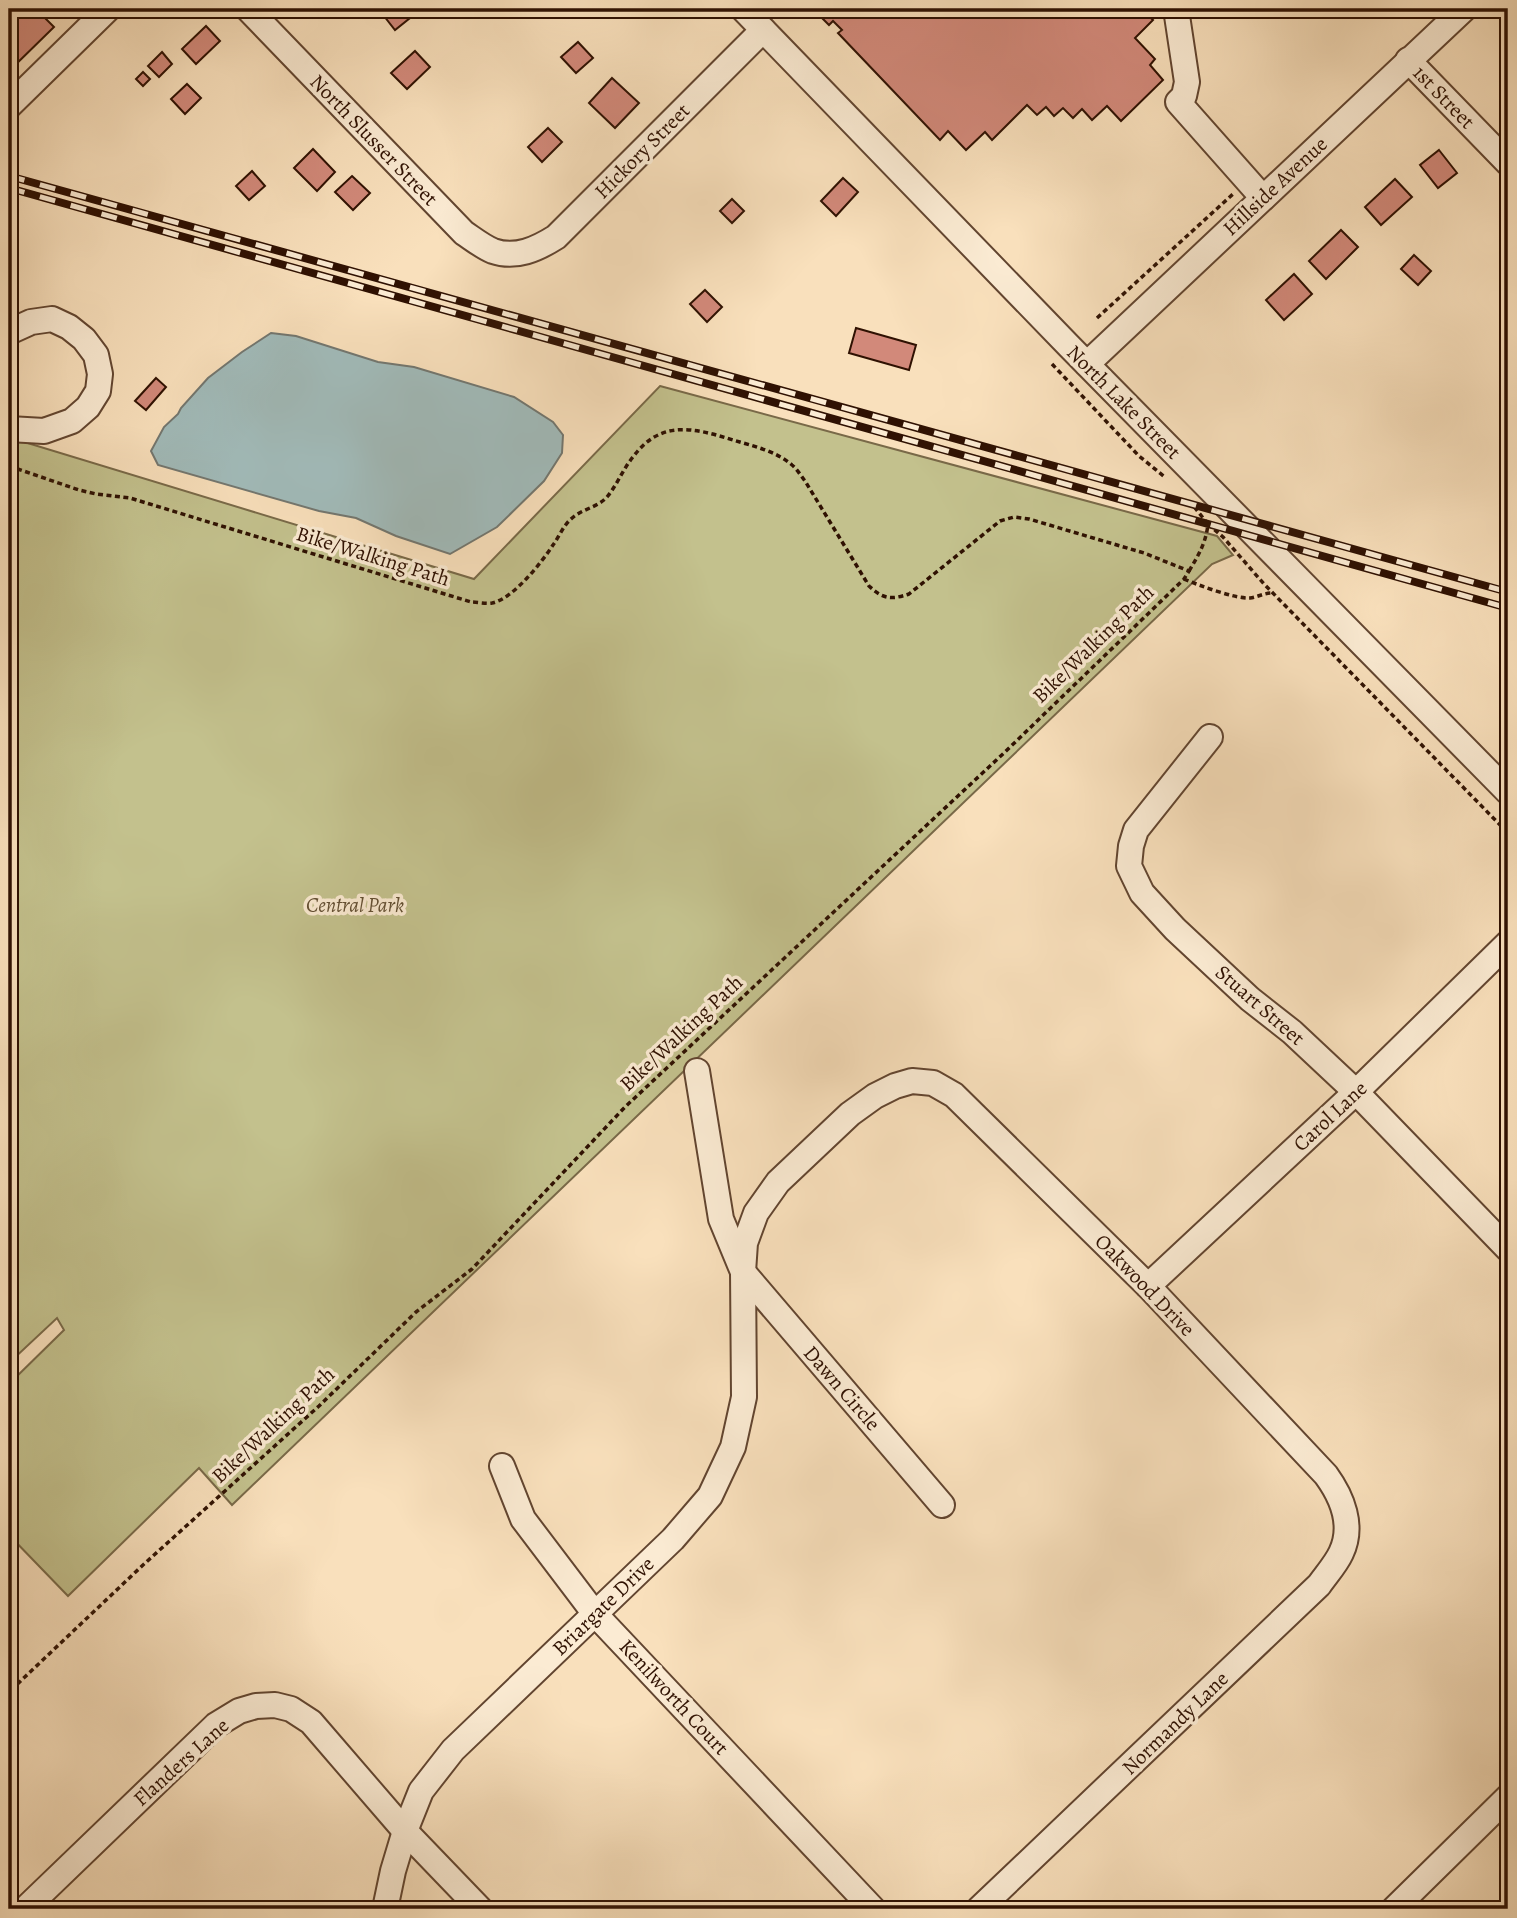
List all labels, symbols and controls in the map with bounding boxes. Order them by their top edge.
street label: 1st Street [1407,59,1481,135]
street label: North Slusser Street [304,68,444,212]
street label: Hickory Street [588,97,696,205]
street label: Hillside Avenue [1217,130,1333,242]
street label: North Lake Street [1061,339,1187,465]
street label: Bike/Walking Path [293,519,453,593]
street label: Bike/Walking Path [1026,579,1160,709]
park label: Central Park [306,891,404,919]
street label: Stuart Street [1209,958,1311,1052]
street label: Bike/Walking Path [613,969,749,1097]
street label: Carol Lane [1287,1074,1373,1158]
street label: Oakwood Drive [1089,1228,1201,1342]
street label: Dawn Circle [797,1339,887,1437]
street label: Bike/Walking Path [205,1361,341,1489]
street label: Briargate Drive [546,1550,660,1662]
street label: Kenilworth Court [613,1633,735,1761]
street label: Normandy Lane [1116,1665,1234,1781]
street label: Flanders Lane [127,1711,235,1813]

